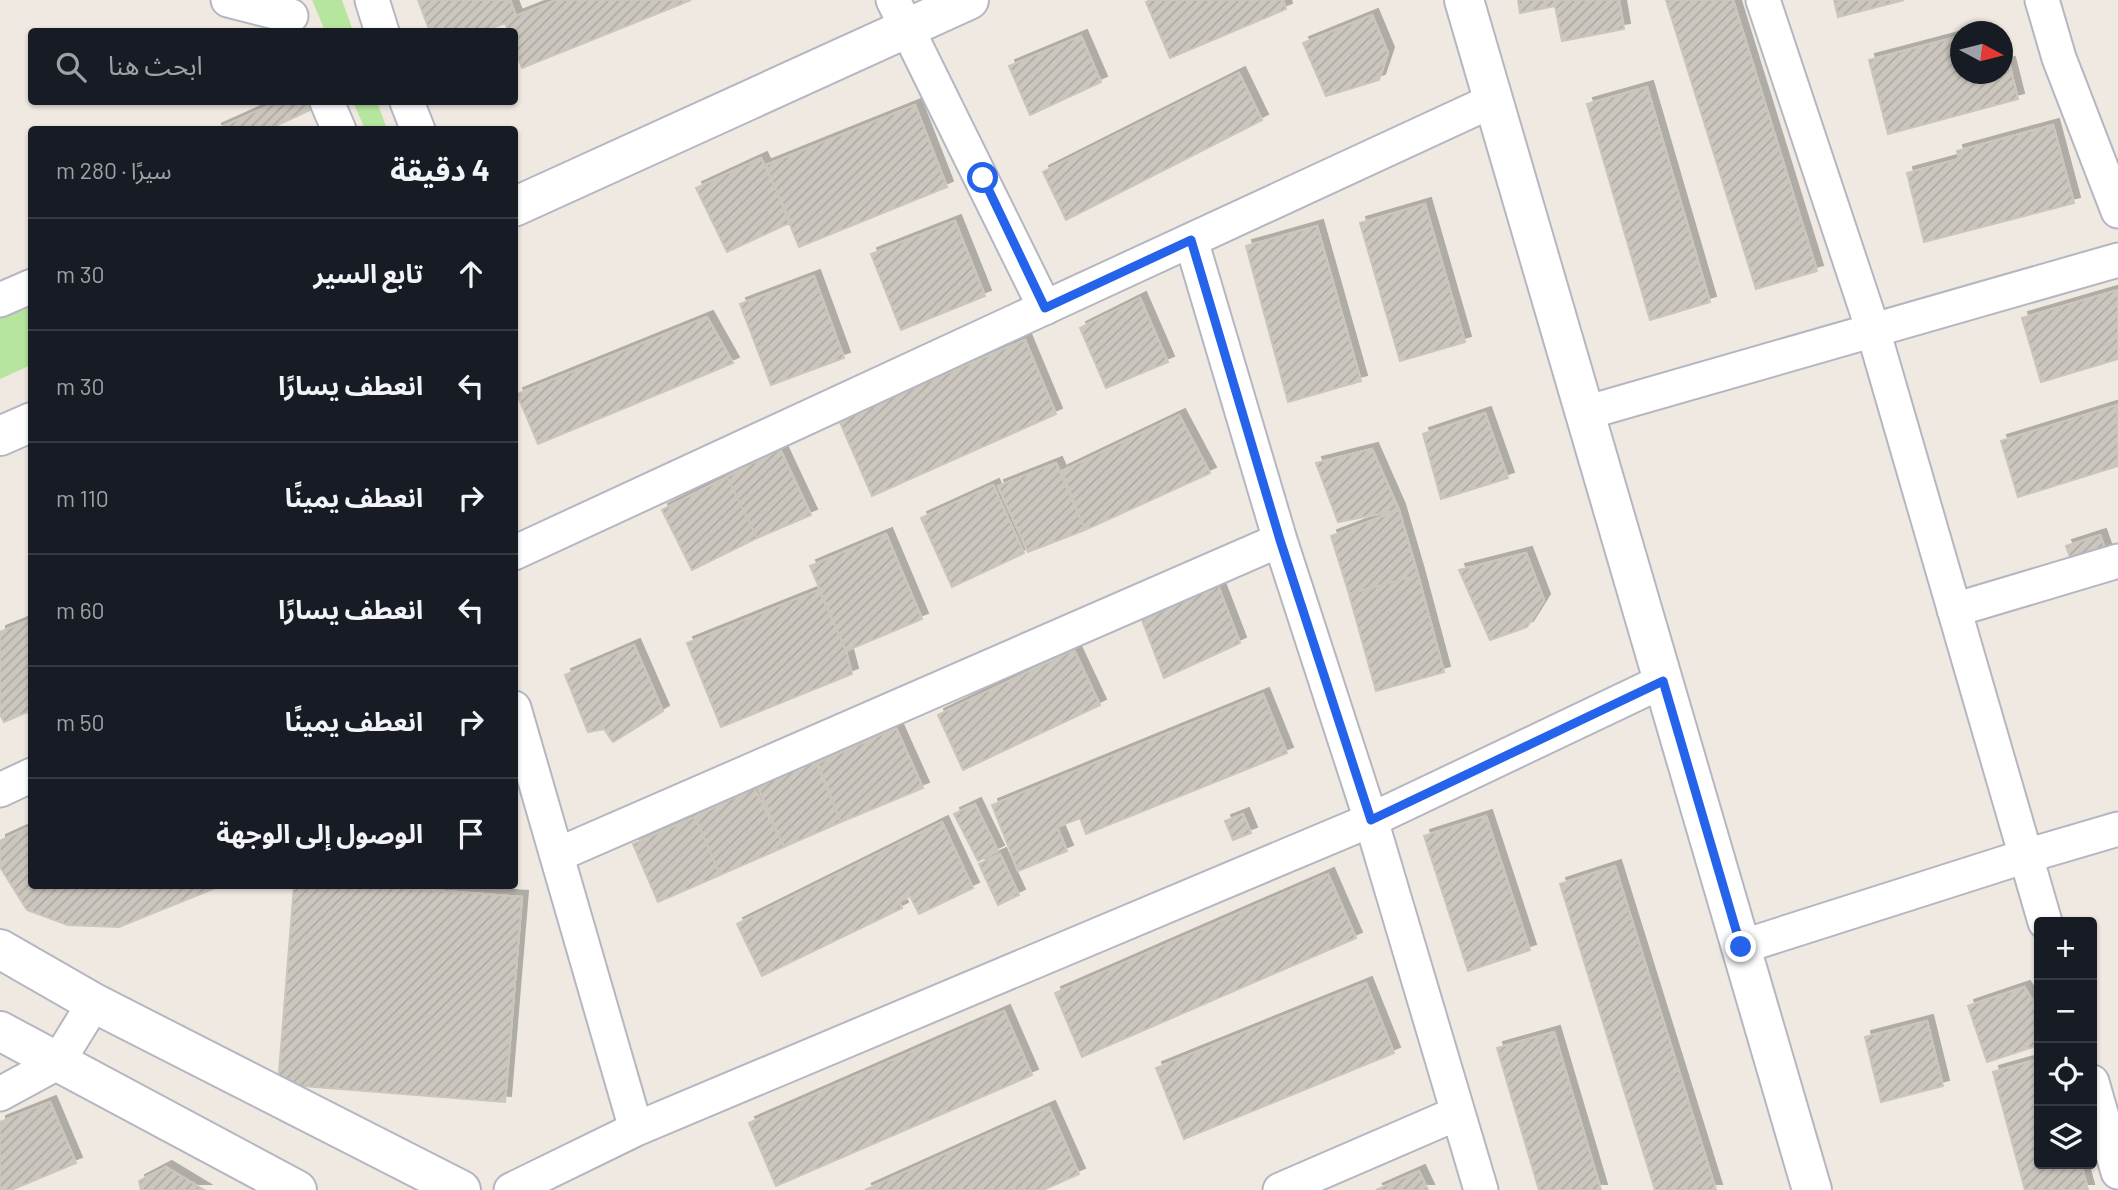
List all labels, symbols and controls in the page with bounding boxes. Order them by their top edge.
north arrow [1950,21,2013,84]
search box [28,28,518,105]
icon: search [52,48,90,86]
text: ابحث هنا [108,49,203,80]
text: 4 دقيقة [390,151,490,187]
text: سيرًا · 280 m [56,156,172,184]
route start [967,162,998,193]
icon: ahead [452,255,490,293]
text: تابع السير [313,257,423,288]
text: 30 m [56,260,104,288]
icon: left [452,367,490,405]
text: انعطف يسارًا [278,369,423,400]
text: 30 m [56,372,104,400]
icon: right [452,479,490,517]
text: انعطف يمينًا [285,481,423,512]
text: 110 m [56,484,109,512]
icon: left [452,591,490,629]
text: انعطف يسارًا [278,593,423,624]
text: 60 m [56,596,104,624]
icon: right [452,703,490,741]
text: انعطف يمينًا [285,705,423,736]
text: 50 m [56,708,104,736]
icon: arrive [452,815,490,853]
text: الوصول إلى الوجهة [216,817,423,848]
map controls [2034,917,2097,1169]
button: + [2034,917,2097,980]
route end [1725,931,1756,962]
button: − [2034,980,2097,1043]
button: locate [2034,1043,2097,1106]
button: layers [2034,1106,2097,1169]

